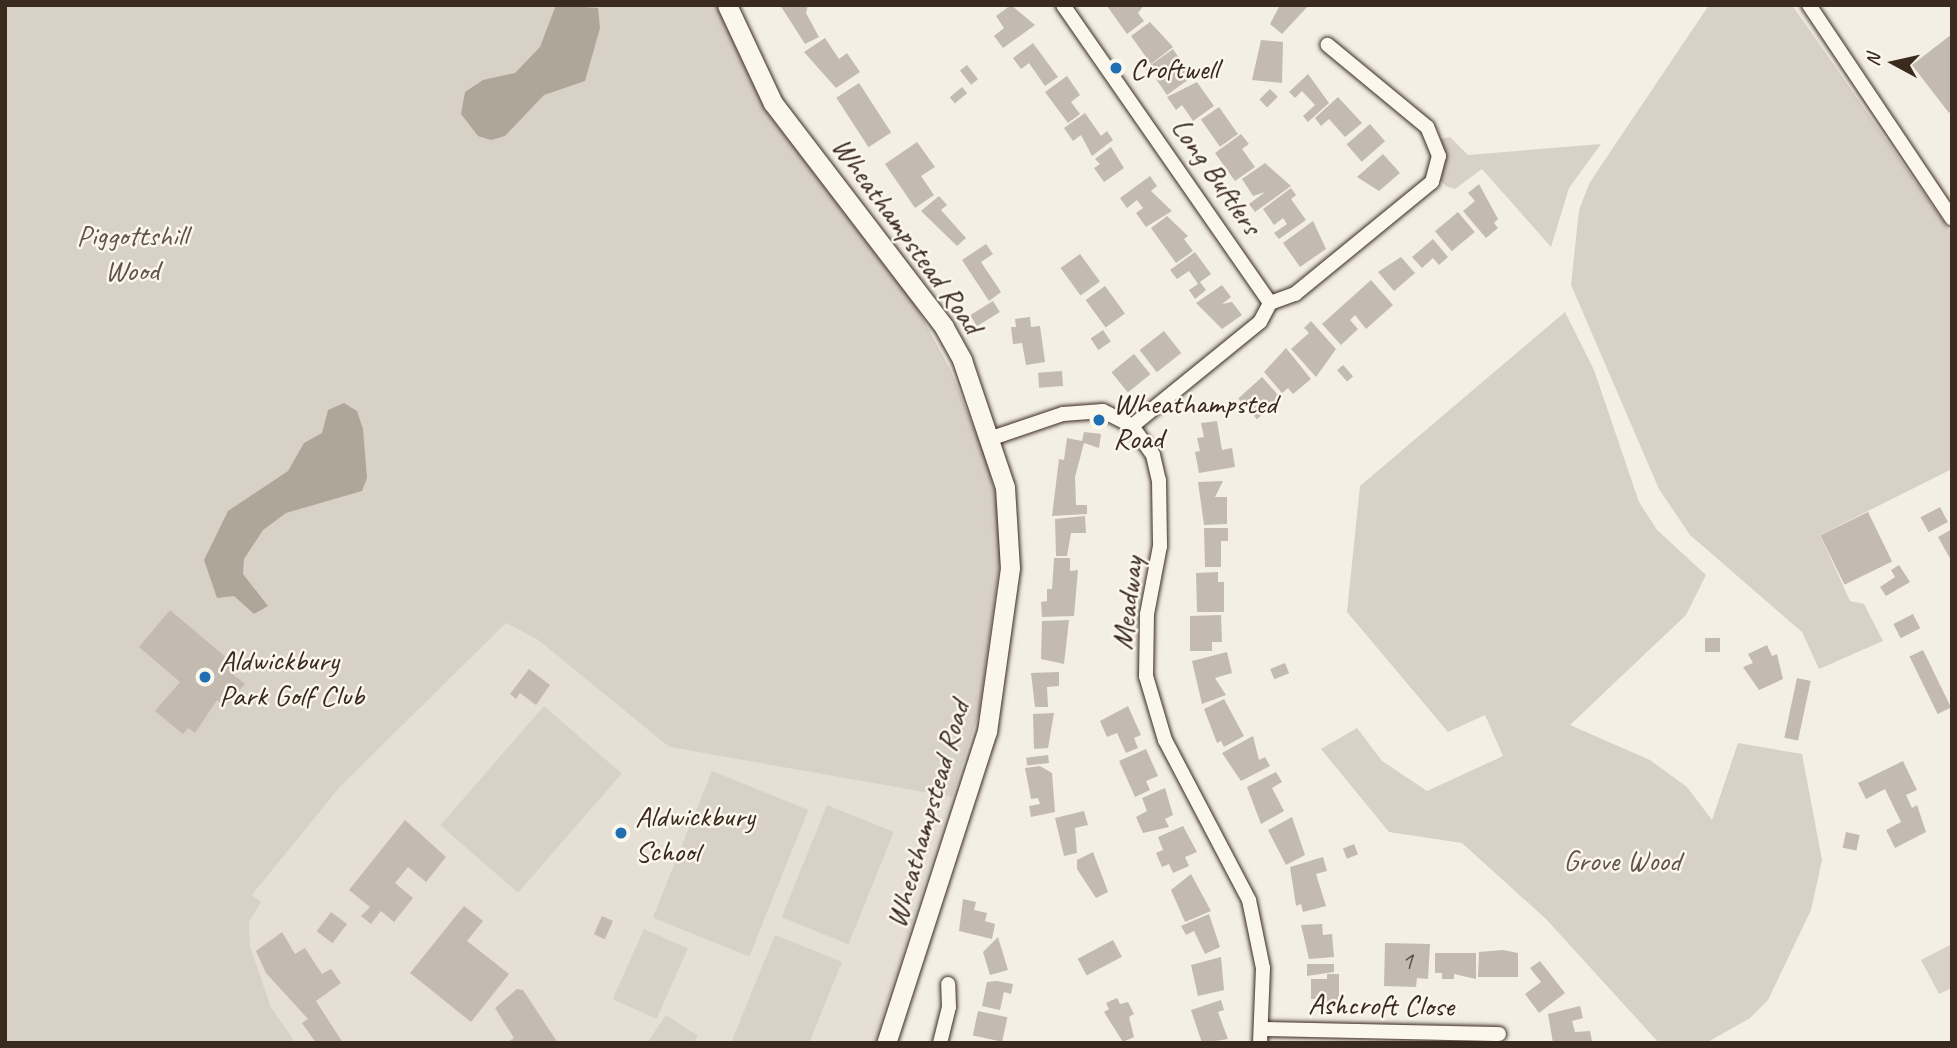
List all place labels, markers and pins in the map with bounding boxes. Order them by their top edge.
place label: Croftwell [1130,50,1218,86]
marker: Croftwell [1108,60,1124,76]
place label: Wheathampsted Road [1113,385,1277,456]
marker: Wheathampsted Road [1091,412,1107,428]
place label: Aldwickbury Park Golf Club [219,642,364,712]
marker: Aldwickbury Park Golf Club [197,669,213,685]
place label: Aldwickbury School [635,798,755,868]
marker: Aldwickbury School [613,825,629,841]

